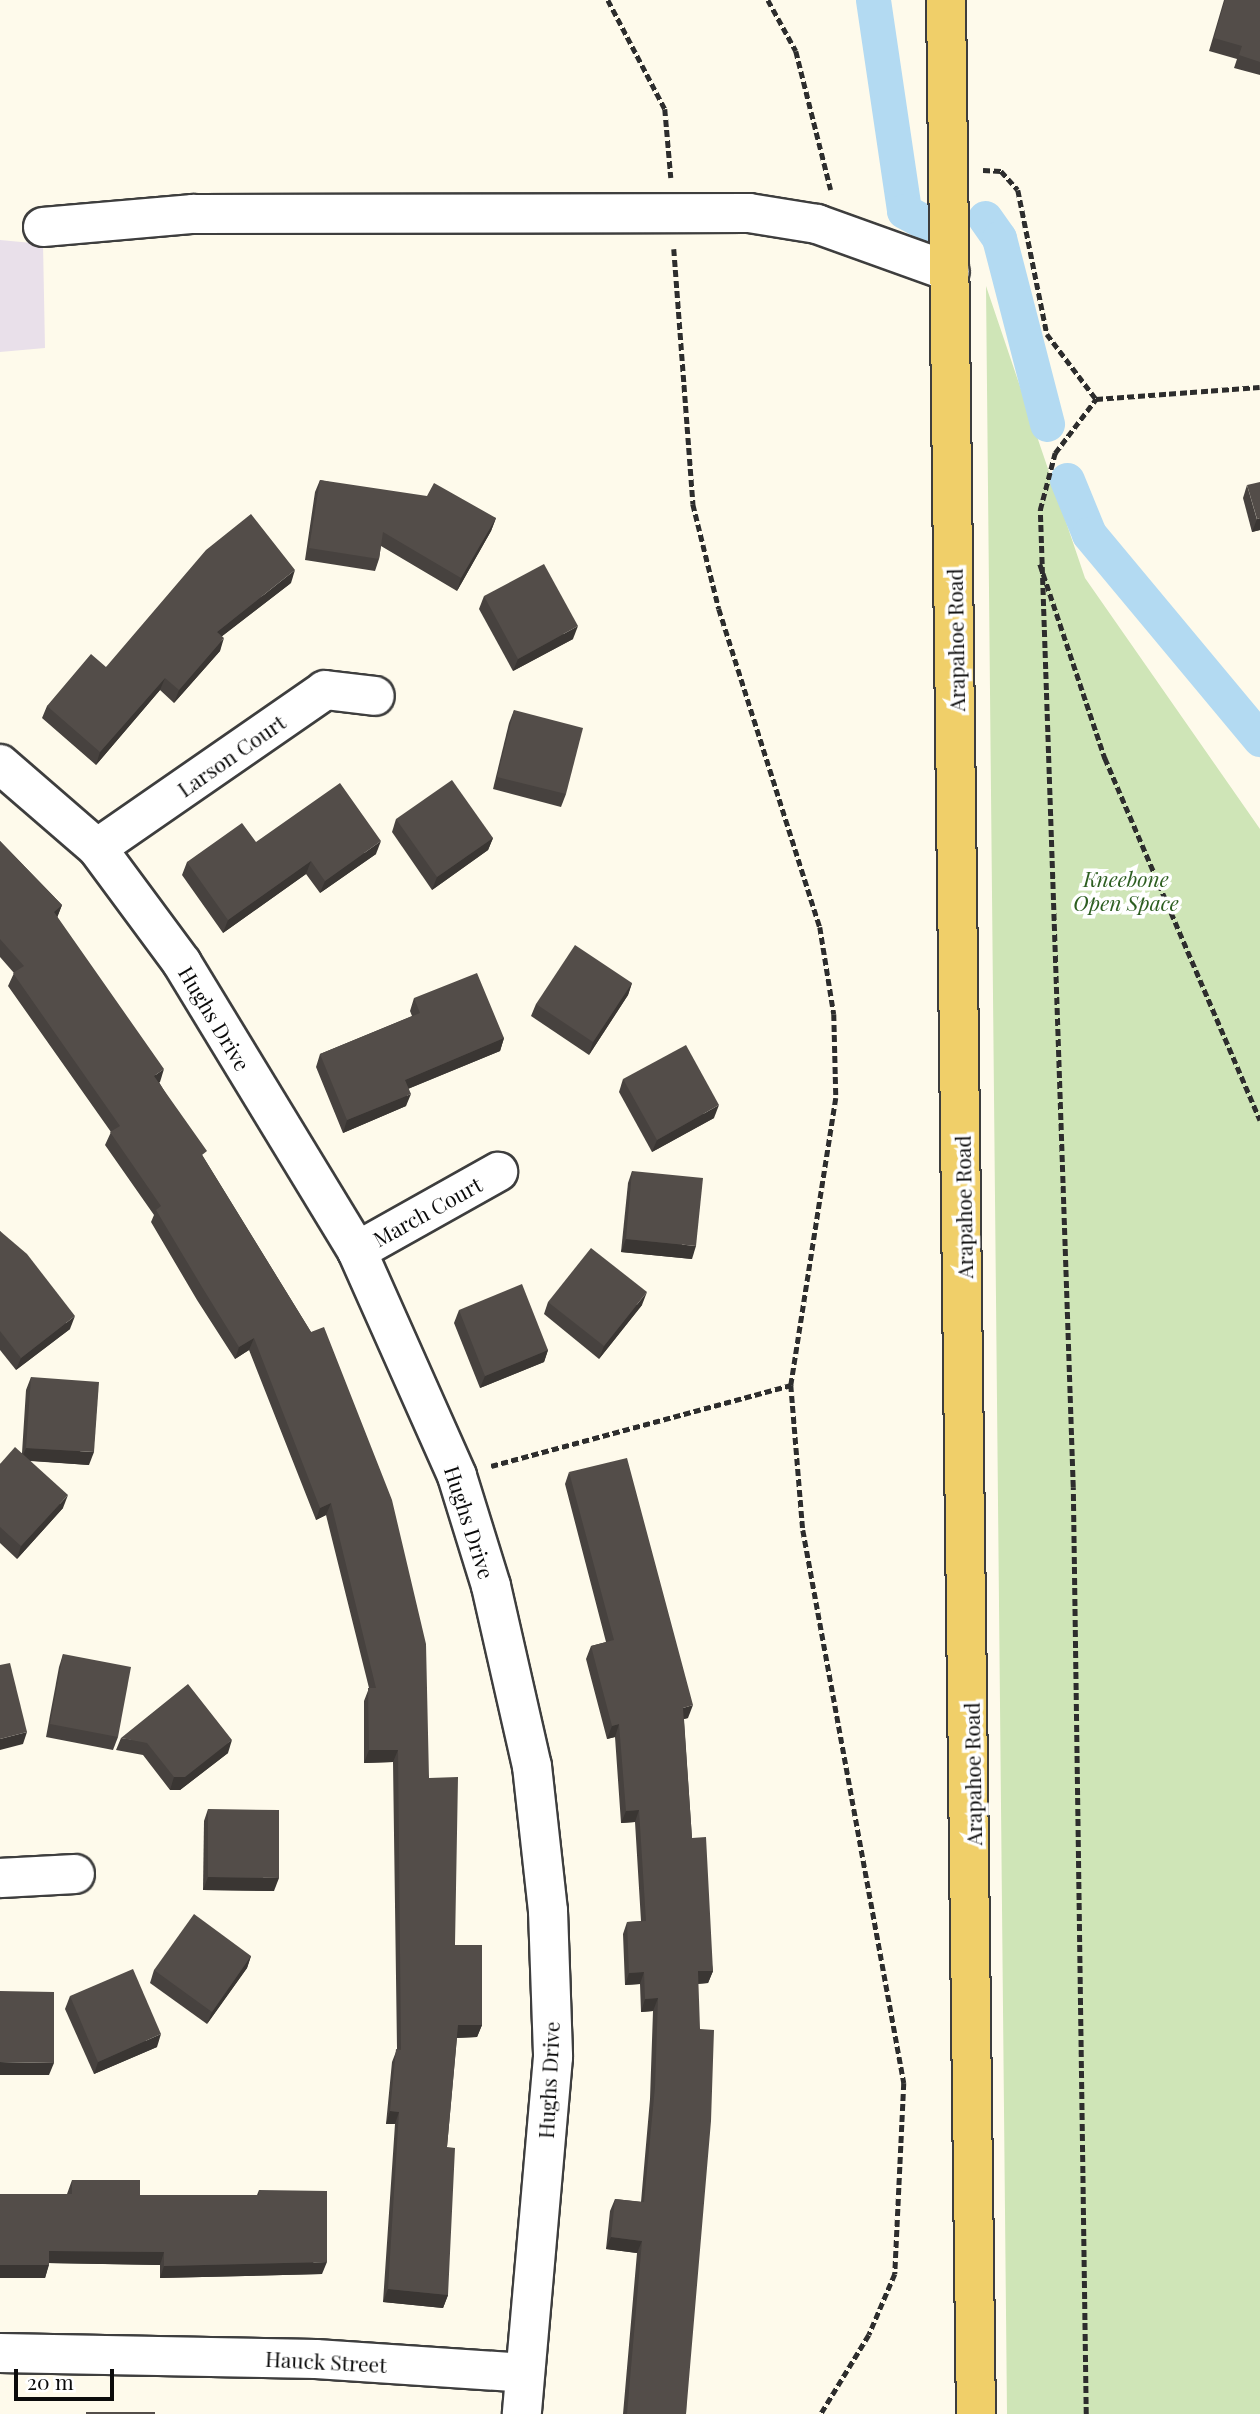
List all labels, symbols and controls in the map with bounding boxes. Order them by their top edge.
street label: Arapahoe Road [941,568,969,712]
street label: Larson Court [172,709,290,801]
park label: Kneebone Open Space [1073,865,1179,915]
street label: Hughs Drive [174,961,256,1075]
street label: Arapahoe Road [949,1135,977,1279]
street label: March Court [368,1171,486,1251]
street label: Hughs Drive [440,1462,500,1582]
street label: Arapahoe Road [958,1702,986,1846]
street label: Hughs Drive [532,2021,564,2139]
street label: Hauck Street [265,2345,387,2377]
scale bar [18,2354,117,2398]
text: 20 m [27,2367,74,2395]

